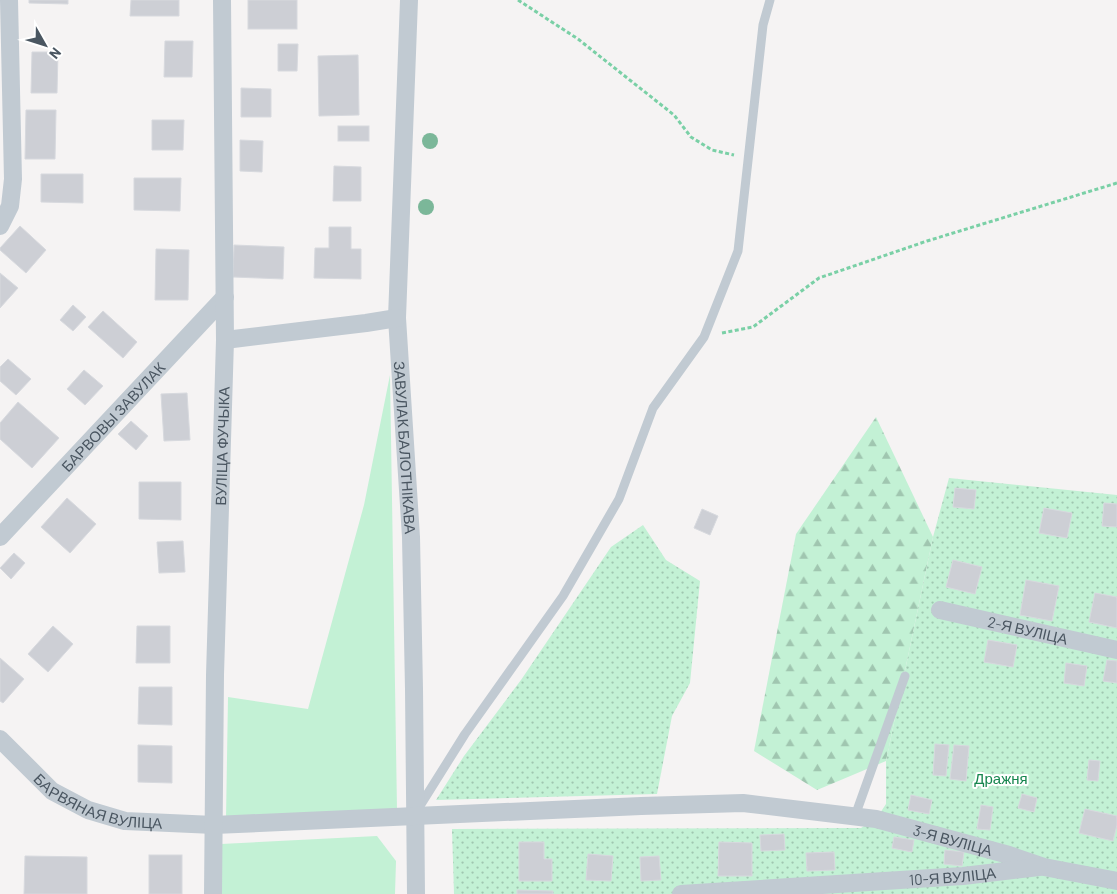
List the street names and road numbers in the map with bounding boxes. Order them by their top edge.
street label: БАРВОВЫ ЗАВУЛАК [57,358,169,475]
street label: ЗАВУЛАК БАЛОТНІКАВА [391,361,420,534]
street label: ВУЛІЦА ФУЧЫКА [211,386,233,506]
street label: 2-Я ВУЛІЦА [986,612,1070,648]
street label: БАРВЯНАЯ ВУЛІЦА [30,769,163,832]
street label: 3-Я ВУЛІЦА [911,821,994,859]
street label: 10-Я ВУЛІЦА [908,863,997,888]

